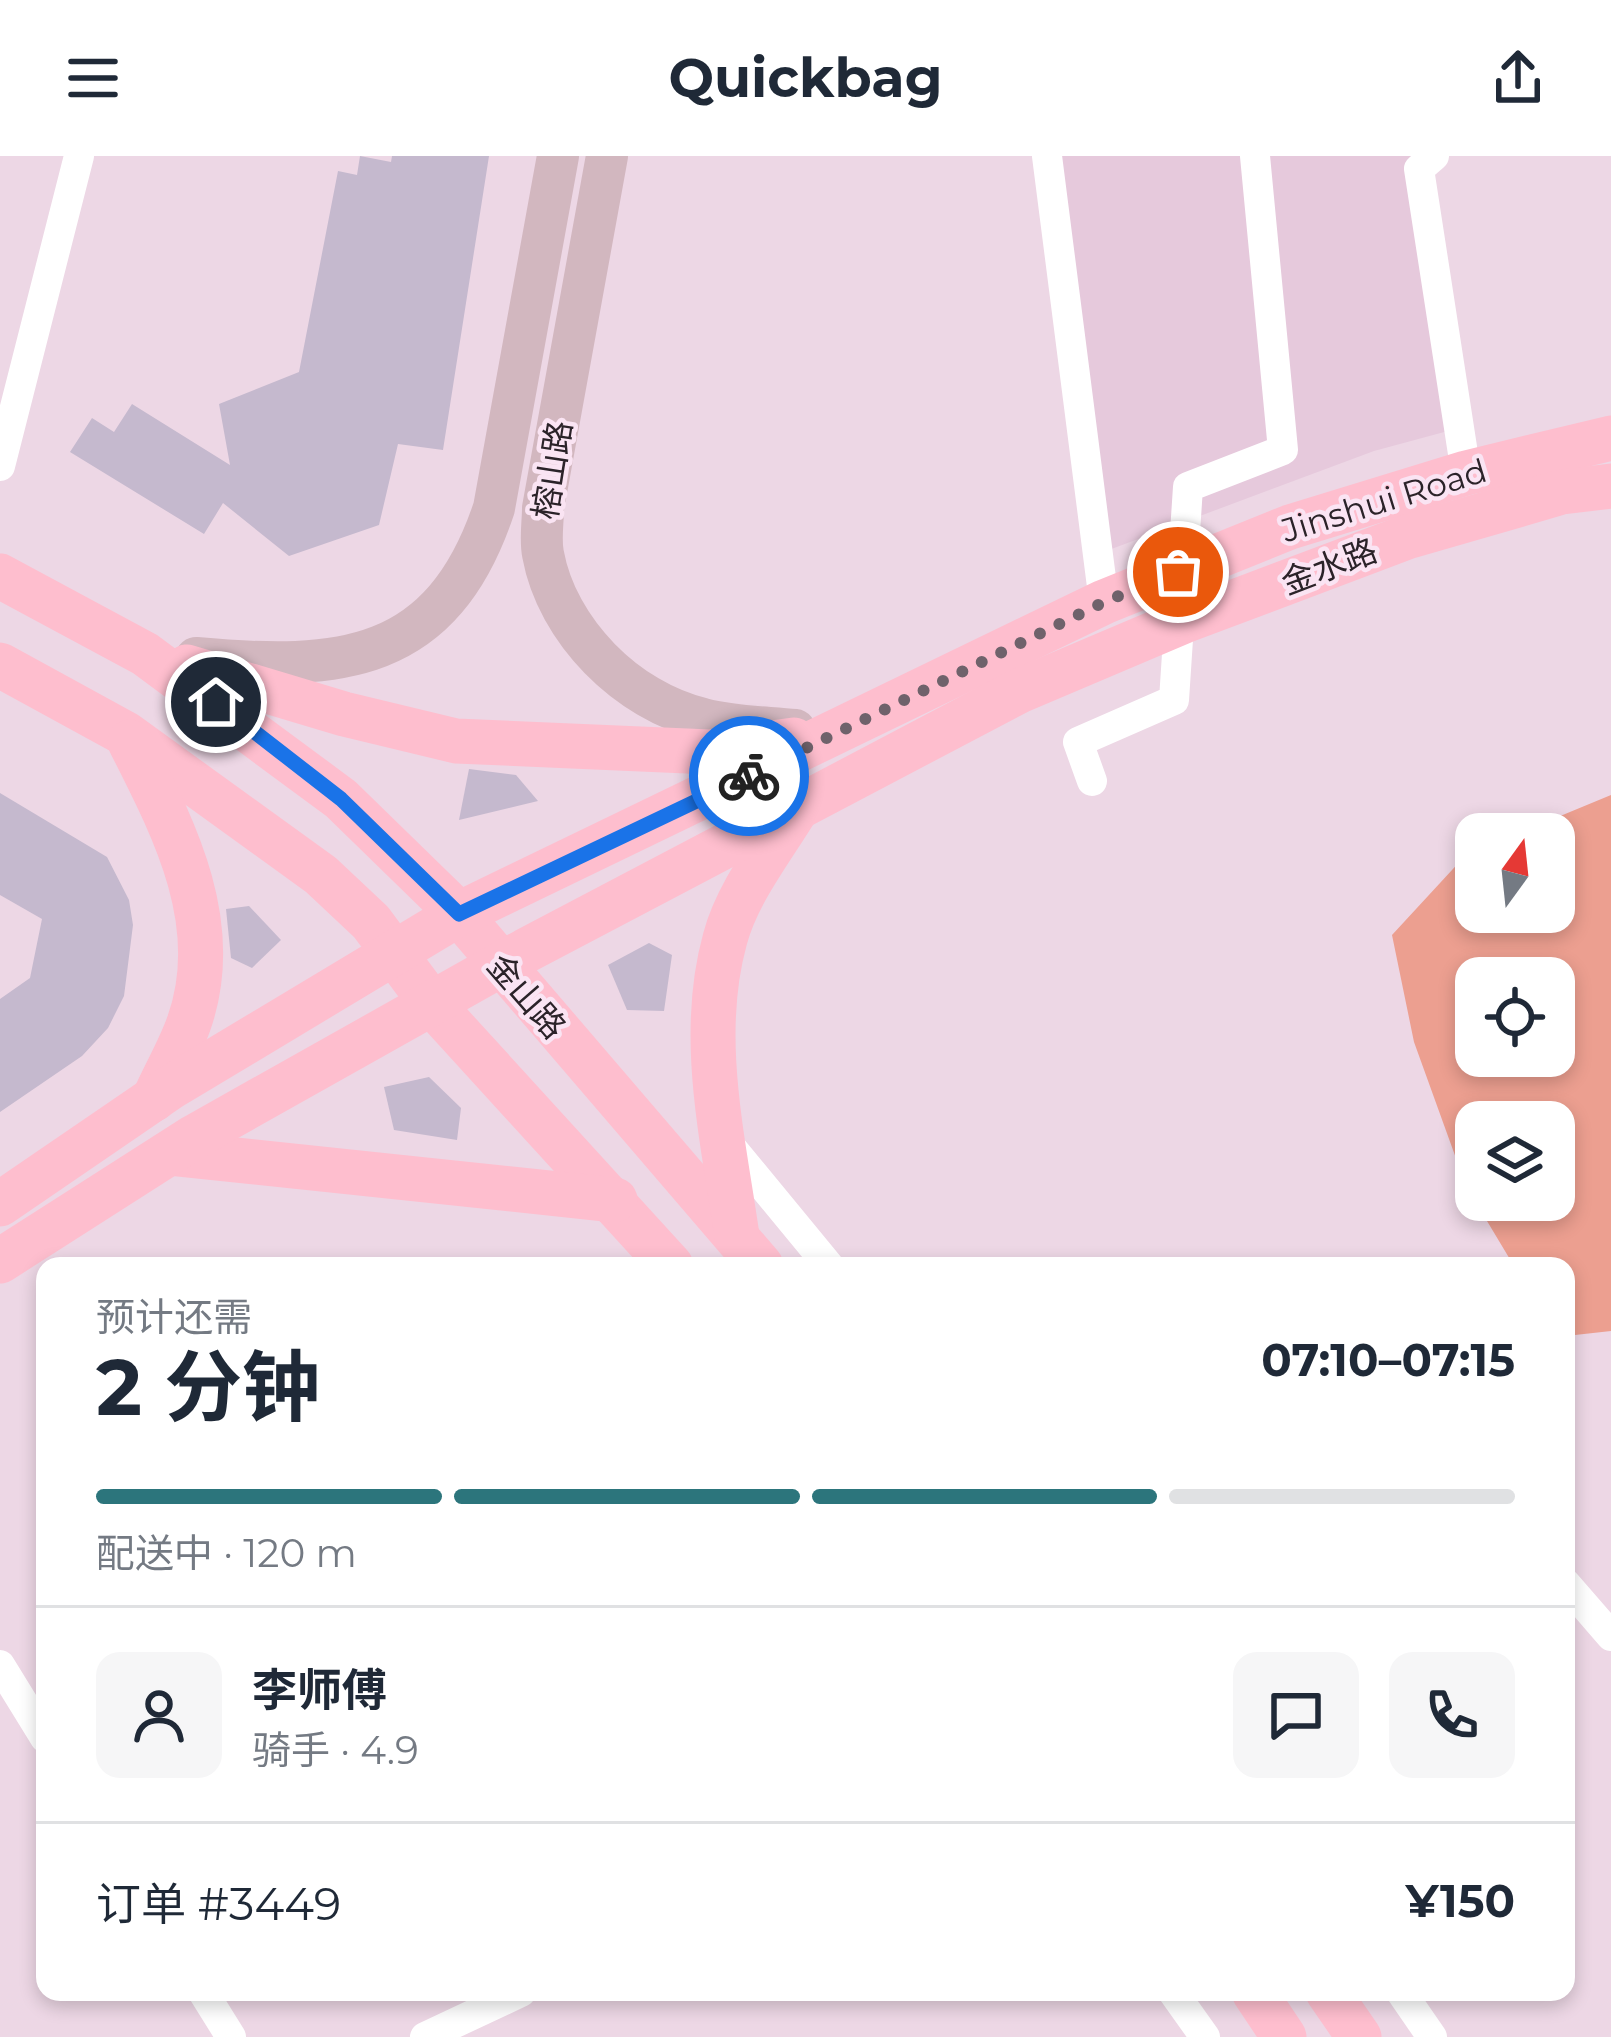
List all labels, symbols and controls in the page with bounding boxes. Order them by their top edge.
icon: menu [60,45,126,111]
text: Quickbag [668,45,943,111]
icon: share [1485,45,1551,111]
street label: 榕山路 [525,418,579,522]
street label: Jinshui Road [1276,450,1491,550]
pin [1127,521,1229,623]
street label: 金水路 [1276,530,1382,602]
icon: bag [1145,539,1211,605]
pin [165,651,267,753]
icon: home [183,669,249,735]
courier [689,716,809,836]
icon: bike [716,743,782,809]
north arrow [1455,813,1575,933]
map controls [1455,813,1575,1221]
street label: 金山路 [479,946,575,1046]
button: locate [1455,957,1575,1077]
button: layers [1455,1101,1575,1221]
text: 预计还需 [96,1293,252,1341]
text: 07:10–07:15 [1261,1332,1515,1387]
text: 2 分钟 [96,1339,320,1435]
text: 配送中 · 120 m [96,1529,357,1577]
button: person [96,1652,222,1778]
button: chat [1233,1652,1359,1778]
button: phone [1389,1652,1515,1778]
text: 李师傅 [252,1662,387,1717]
text: 骑手 · 4.9 [252,1726,419,1774]
text: ¥150 [1406,1873,1515,1928]
text: 订单 #3449 [96,1876,341,1931]

